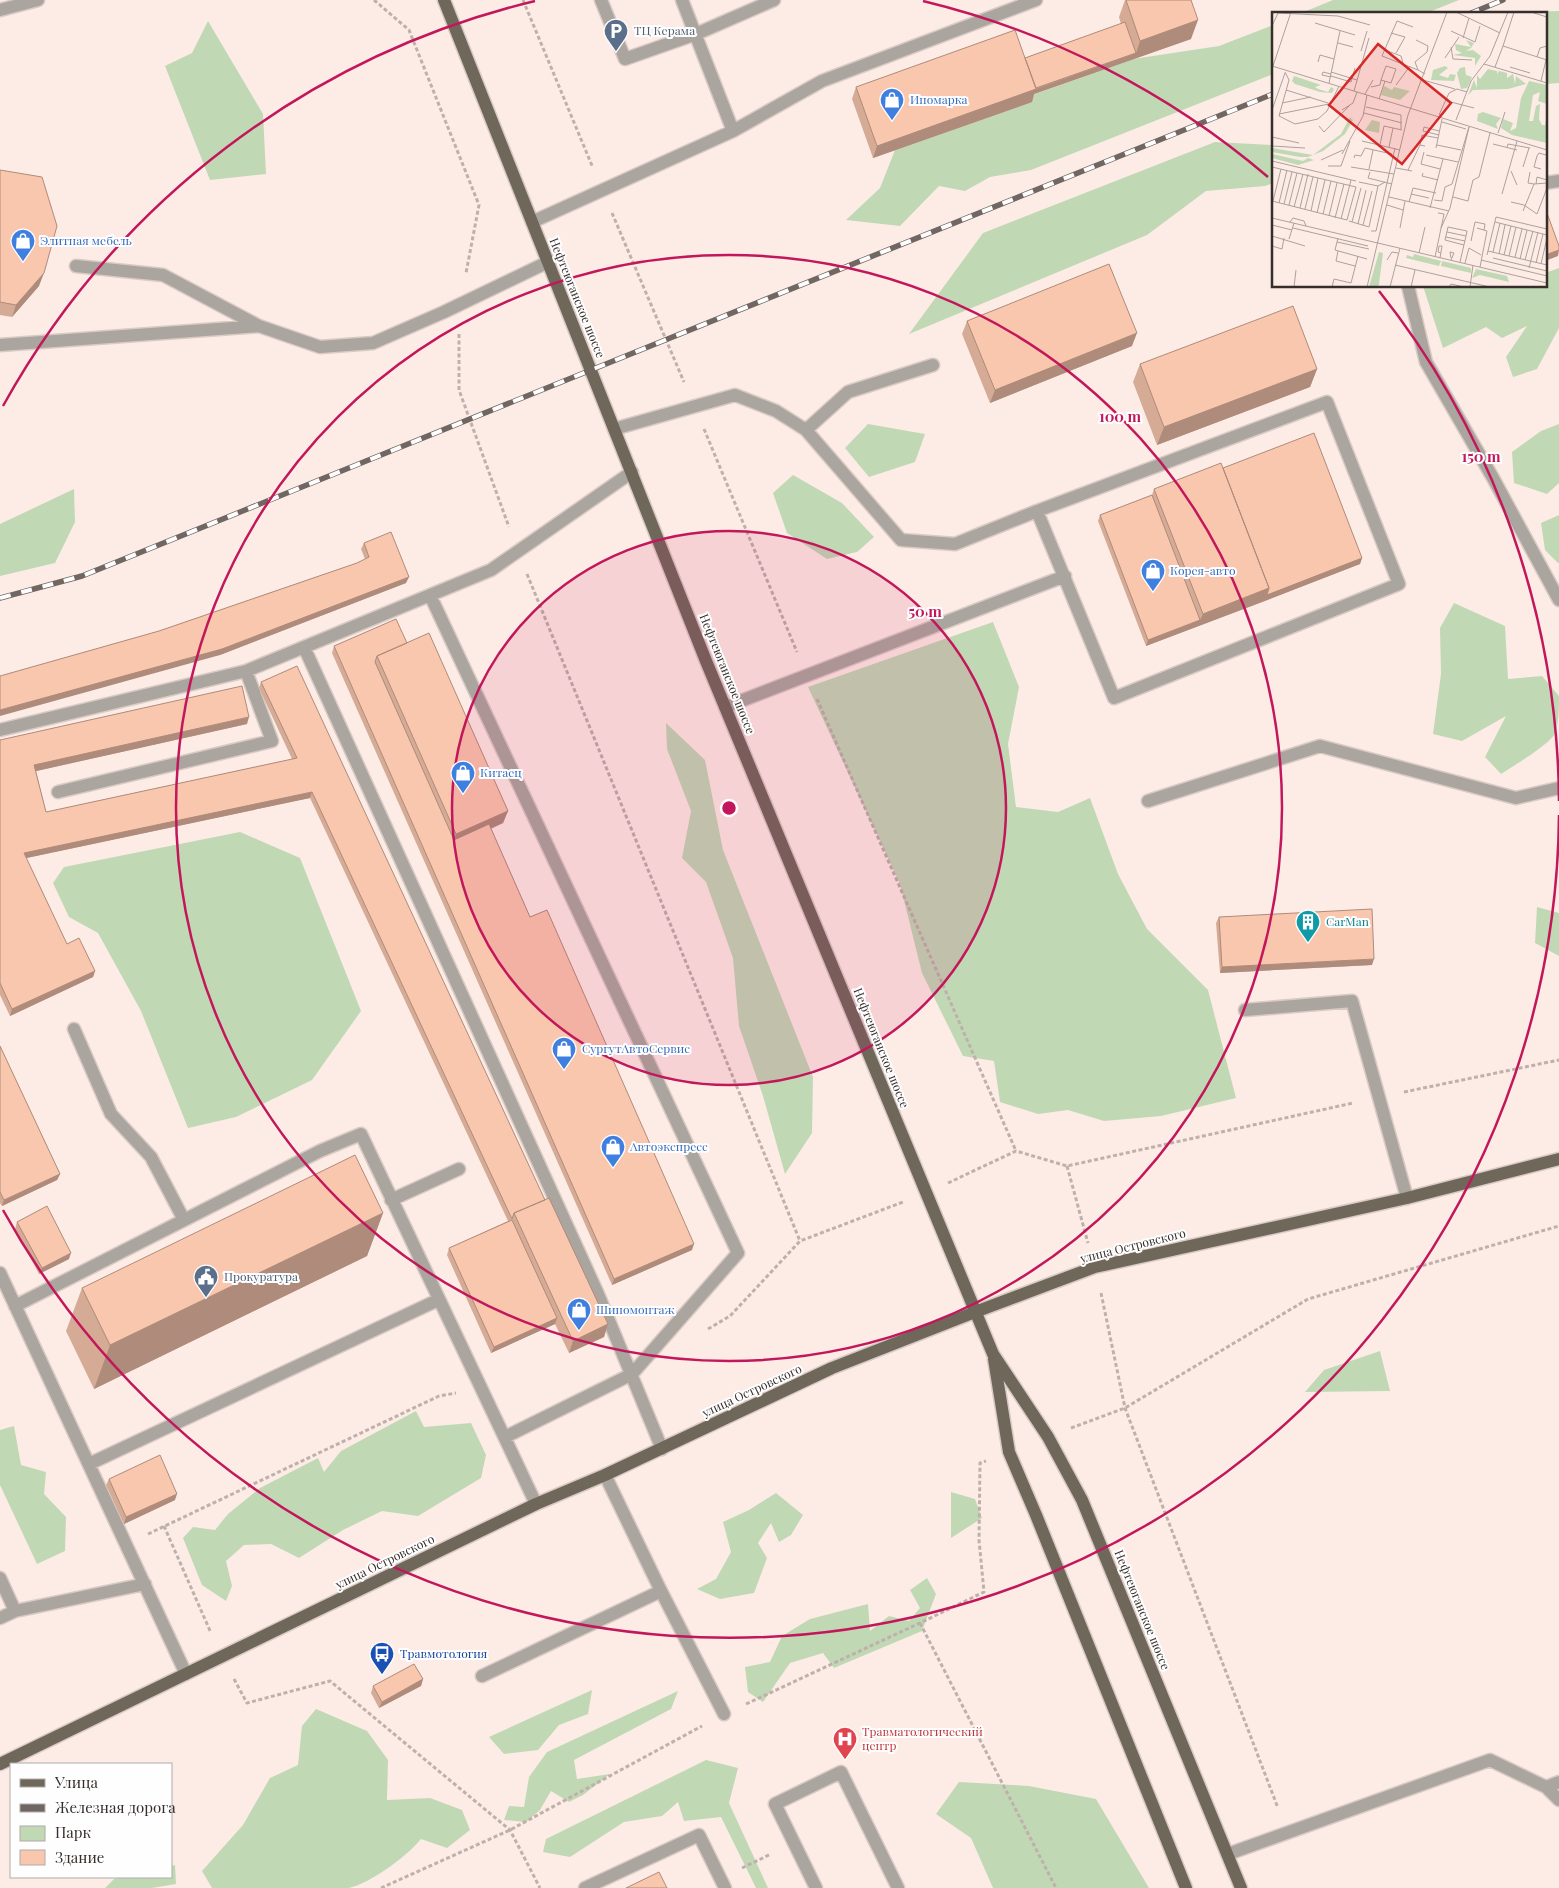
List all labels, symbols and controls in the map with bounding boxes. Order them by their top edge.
inset map [1272,12,1546,288]
parking icon: ТЦ Керама [603,18,629,52]
place label: ТЦ Керама [634,22,695,38]
shop icon: Иномарка [879,87,905,121]
place label: Иномарка [910,91,968,107]
shop icon: Элитная мебель [10,228,36,262]
place label: Элитная мебель [40,232,132,248]
street label: Нефтеюганское шоссе [547,235,609,360]
text: 100 m [1099,406,1142,426]
text: 150 m [1461,446,1501,466]
shop icon: Корея-авто [1140,558,1166,592]
place label: Корея-авто [1170,562,1236,578]
text: 50 m [908,601,942,621]
street label: Нефтеюганское шоссе [697,611,759,736]
shop icon: Китаец [450,760,476,794]
place label: Китаец [480,764,522,780]
centre of rings [720,799,738,817]
building icon: CarMan [1295,909,1321,943]
place label: CarMan [1326,913,1369,929]
street label: Нефтеюганское шоссе [851,985,913,1110]
shop icon: СургутАвтоСервис [551,1036,577,1070]
place label: СургутАвтоСервис [582,1040,690,1056]
shop icon: Автоэкспресс [600,1134,626,1168]
place label: Автоэкспресс [629,1138,708,1154]
street label: улица Островского [1077,1224,1188,1266]
public building icon: Прокуратура [193,1264,219,1298]
place label: Прокуратура [224,1268,298,1284]
shop icon: Шиномонтаж [566,1297,592,1331]
place label: Шиномонтаж [596,1301,675,1317]
street label: улица Островского [698,1360,804,1421]
street label: улица Островского [332,1530,437,1592]
street label: Нефтеюганское шоссе [1112,1547,1174,1672]
bus stop icon: Травмотология [369,1641,395,1675]
place label: Травмотология [400,1645,488,1661]
place label: Травматологический центр [862,1723,983,1753]
hospital icon: Травматологический центр [832,1726,858,1760]
legend [10,1763,172,1878]
text: Улица [54,1772,98,1792]
text: Железная дорога [55,1797,176,1817]
text: Парк [55,1822,91,1842]
text: Здание [55,1847,104,1867]

